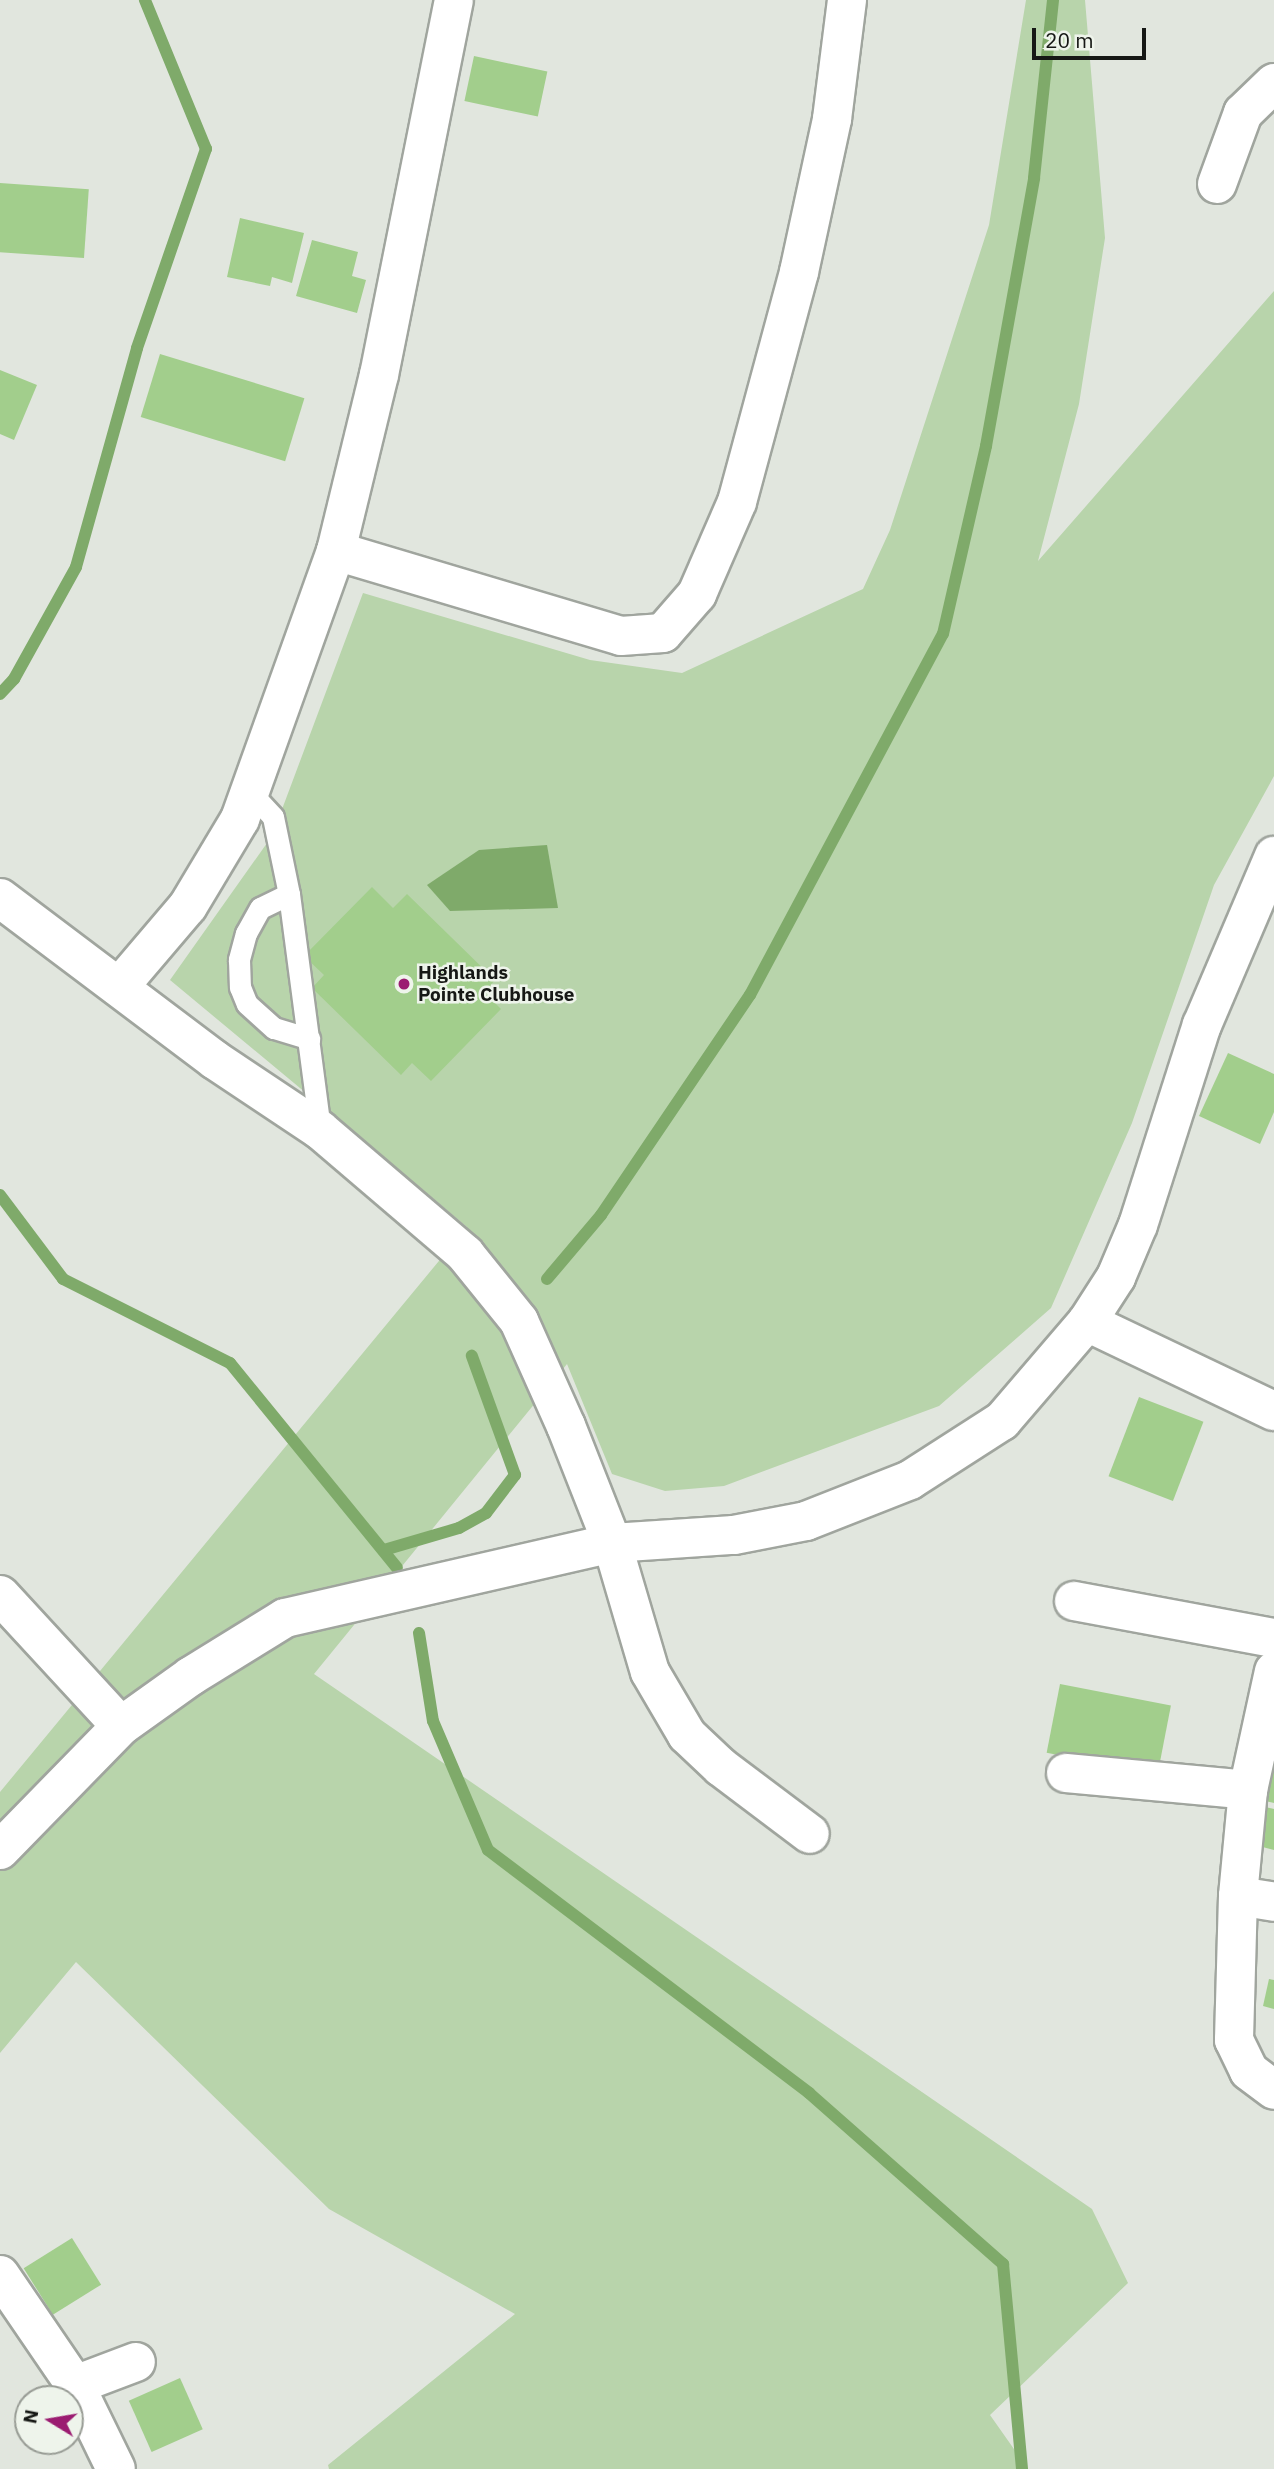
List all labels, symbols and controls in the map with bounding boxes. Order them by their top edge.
scale bar [1036,14,1150,58]
text: 20 m [1045,26,1094,54]
place label: Highlands Pointe Clubhouse [418,962,575,1006]
marker: Highlands Pointe Clubhouse [396,976,412,992]
north arrow [14,2385,84,2455]
text: N [17,2407,43,2425]

